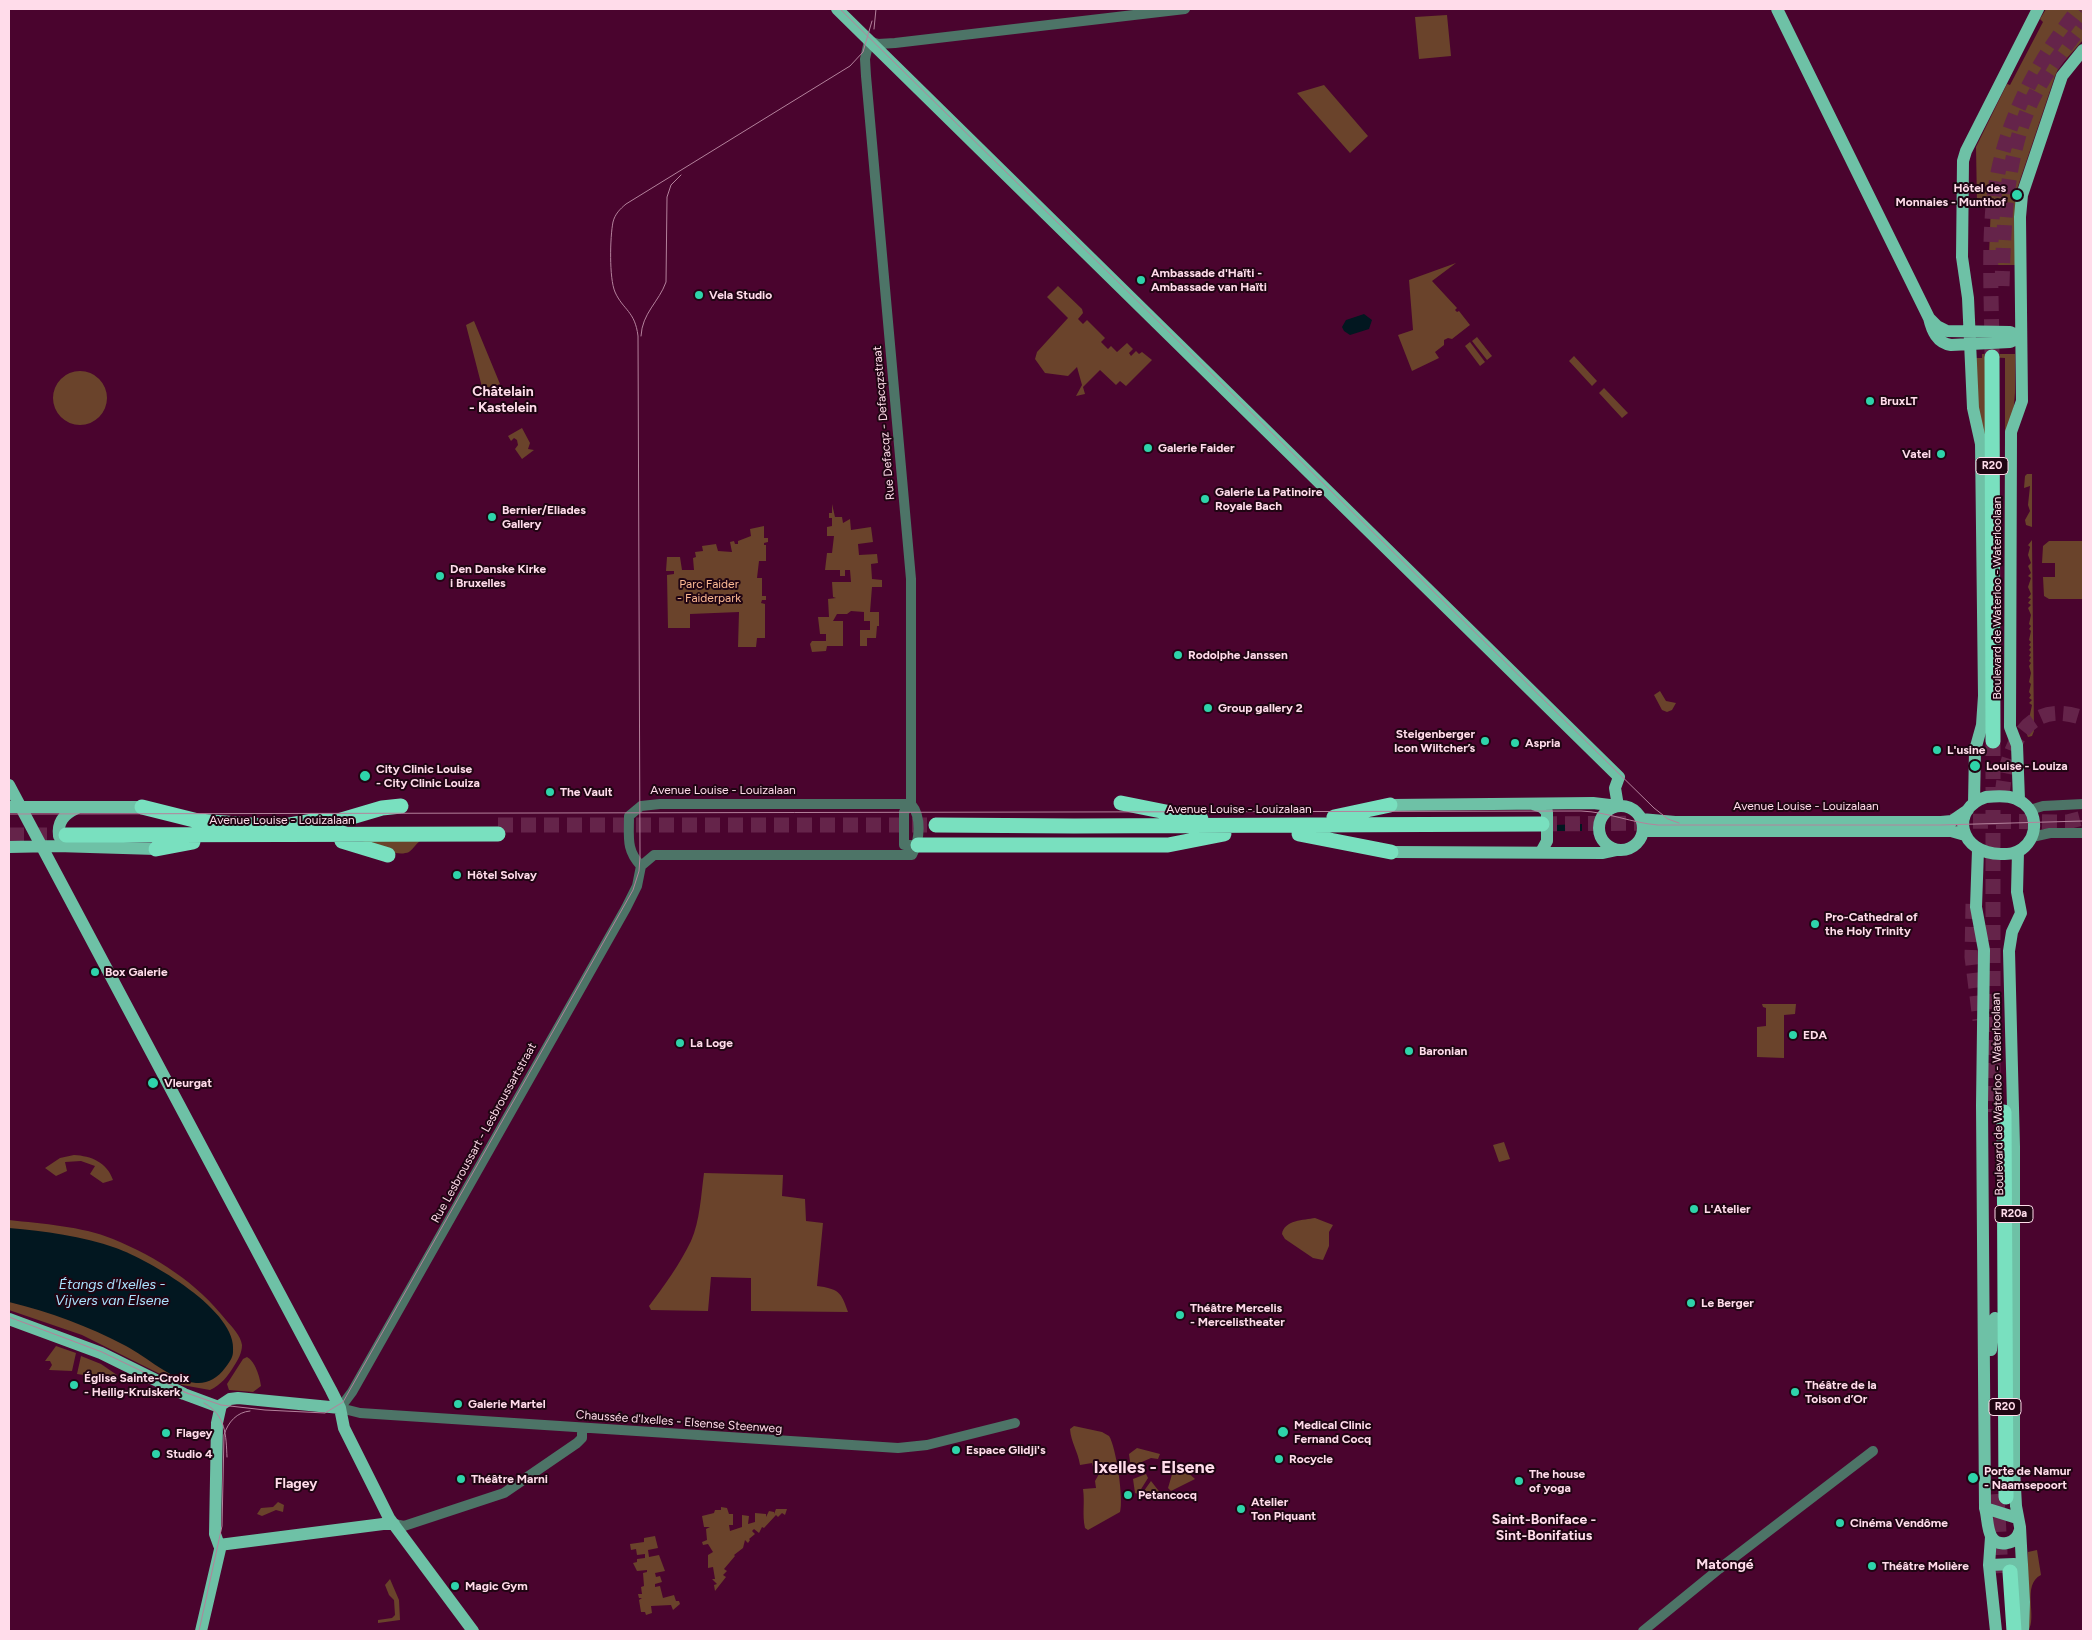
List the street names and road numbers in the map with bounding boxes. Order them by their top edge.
street label: Rue Defacqz - Defacqzstraat [870,345,898,501]
road number: R20 [1976,458,2008,474]
street label: Boulevard de Waterloo - Waterloolaan [1990,497,2004,699]
street label: Avenue Louise - Louizalaan [650,783,796,797]
street label: Avenue Louise - Louizalaan [1733,799,1879,813]
street label: Avenue Louise - Louizalaan [1166,802,1312,816]
street label: Avenue Louise - Louizalaan [209,813,355,827]
street label: Boulevard de Waterloo - Waterloolaan [1989,992,2007,1196]
street label: Rue Lesbroussart - Lesbroussartstraat [428,1040,540,1226]
road number: R20a [1995,1206,2033,1222]
road number: R20 [1989,1398,2021,1415]
street label: Chaussée d'Ixelles - Elsense Steenweg [575,1408,783,1436]

